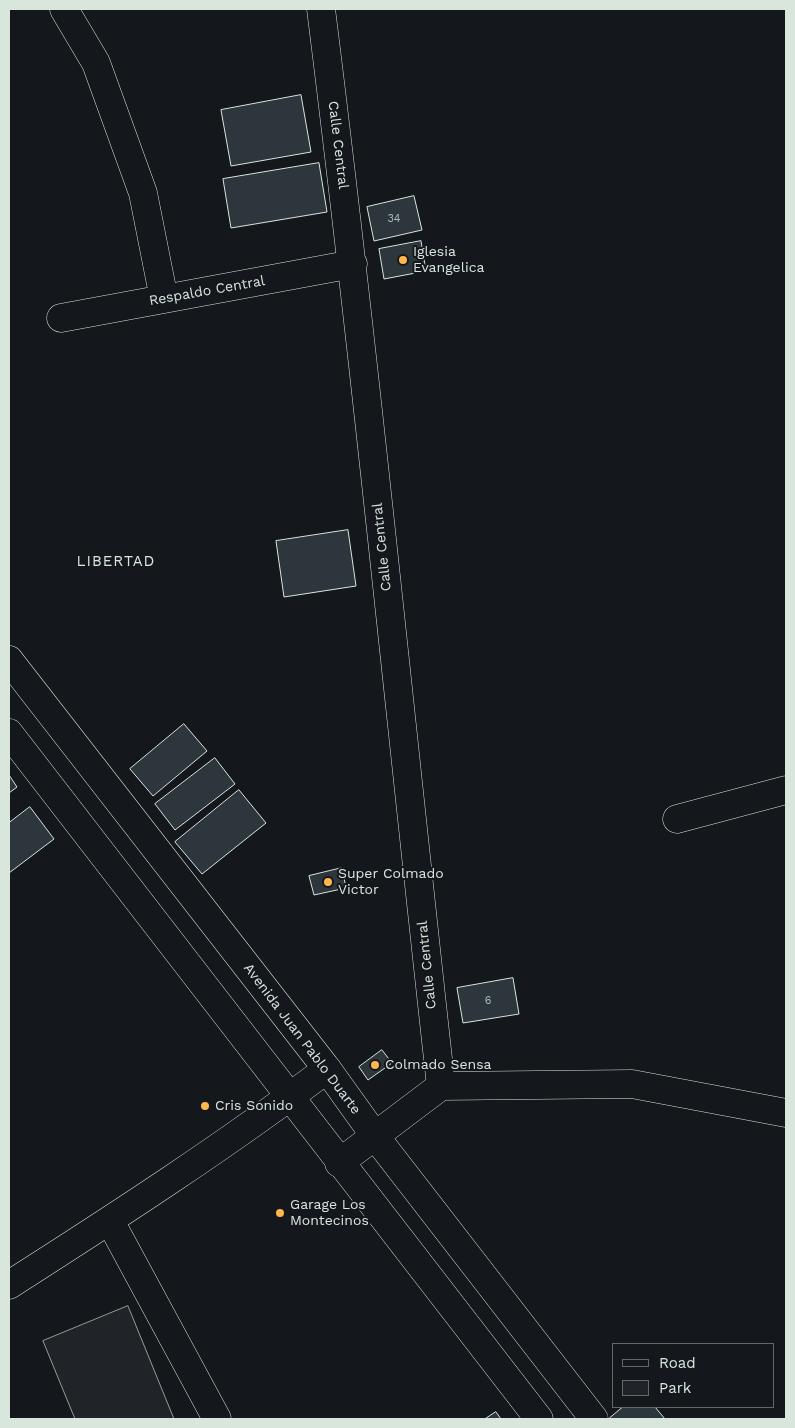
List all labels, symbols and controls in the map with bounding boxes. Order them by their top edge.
street label: Calle Central [324,100,352,190]
house number: 34 [387,212,401,226]
place label: Iglesia Evangelica [413,244,484,276]
marker: Iglesia Evangelica [397,254,409,266]
street label: Respaldo Central [148,273,266,309]
street label: Calle Central [369,502,395,592]
district label: LIBERTAD [76,553,156,571]
place label: Super Colmado Victor [338,866,444,899]
marker: Super Colmado Victor [322,876,334,888]
street label: Calle Central [414,920,440,1010]
street label: Avenida Juan Pablo Duarte [240,960,364,1118]
house number: 6 [485,994,491,1008]
place label: Colmado Sensa [385,1057,492,1073]
marker: Colmado Sensa [369,1059,381,1071]
place label: Cris Sonido [215,1098,293,1114]
marker: Cris Sonido [199,1100,211,1112]
place label: Garage Los Montecinos [290,1197,369,1230]
marker: Garage Los Montecinos [274,1207,286,1219]
legend [612,1343,775,1408]
text: Road [659,1354,696,1372]
text: Park [659,1379,691,1397]

